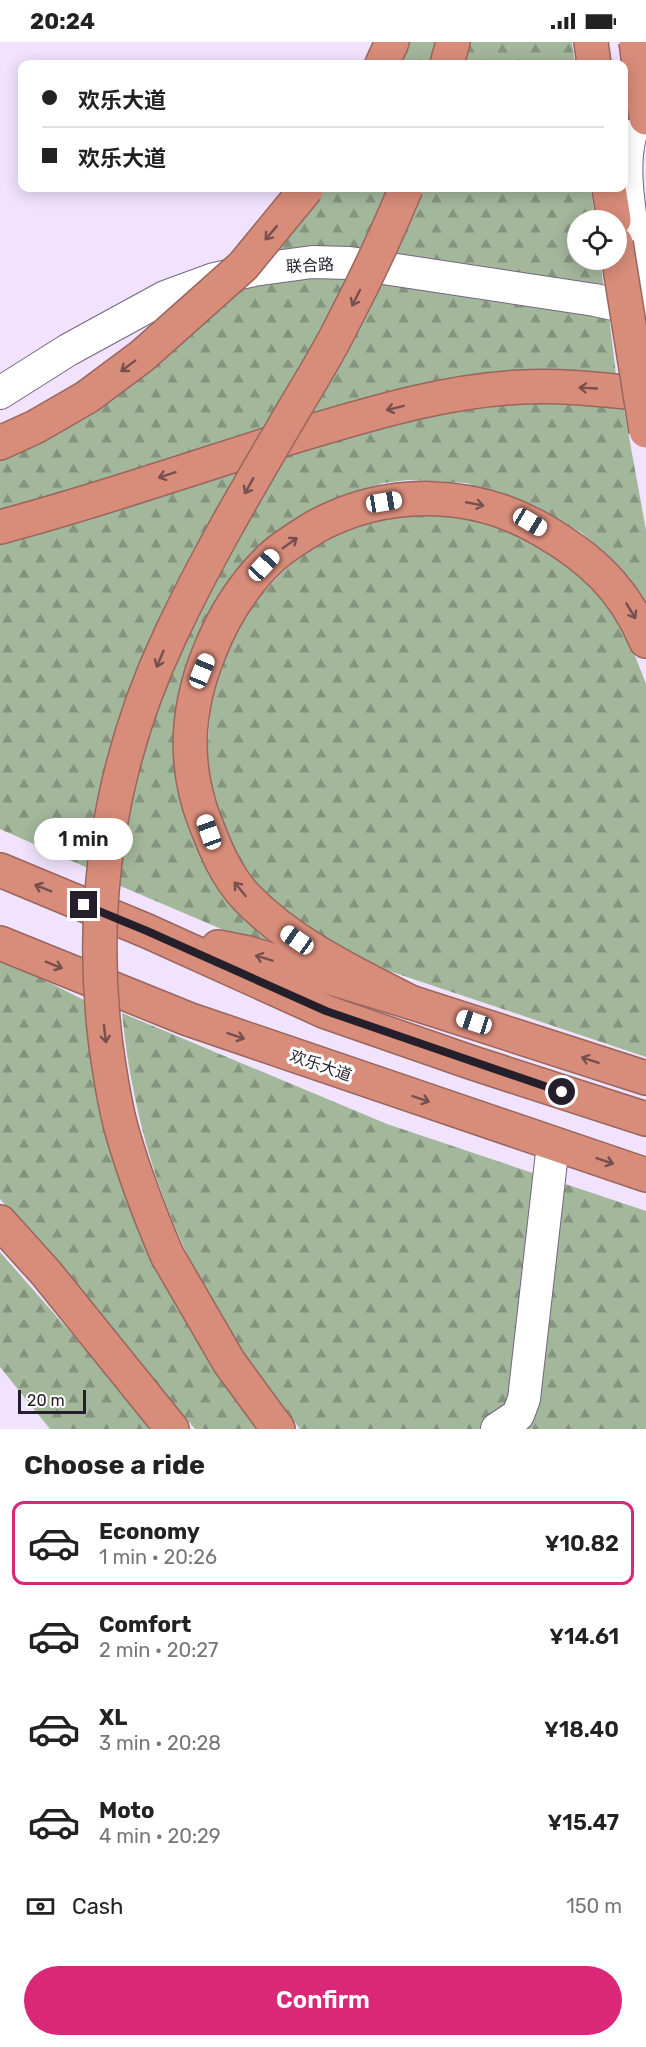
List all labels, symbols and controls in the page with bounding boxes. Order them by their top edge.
text: 20:24 [30,8,95,35]
text: 欢乐大道 [78,87,166,114]
text: 欢乐大道 [78,145,166,172]
map controls [567,210,627,270]
button: locate [567,210,627,270]
one-way arrow [264,225,278,240]
street label: 联合路 [286,255,334,276]
one-way arrow [350,289,362,306]
one-way arrow [121,359,137,372]
one-way arrow [578,383,598,394]
one-way arrow [386,403,405,415]
one-way arrow [159,471,177,482]
one-way arrow [243,477,255,494]
car [365,490,403,514]
one-way arrow [464,499,484,510]
car [510,505,550,539]
one-way arrow [282,537,298,549]
car [245,546,283,584]
one-way arrow [625,602,637,619]
one-way arrow [154,649,165,668]
car [187,651,217,691]
car [194,812,224,852]
callout: 1 min [34,818,134,860]
text: 1 min [58,827,109,851]
one-way arrow [233,881,246,897]
one-way arrow [34,882,53,893]
route end [70,891,97,918]
car [277,922,317,958]
one-way arrow [255,952,274,963]
one-way arrow [44,960,63,971]
car [454,1008,494,1036]
one-way arrow [100,1024,111,1044]
one-way arrow [226,1031,245,1042]
street label: 欢乐大道 [287,1046,354,1085]
one-way arrow [581,1054,600,1065]
route start [548,1078,575,1105]
one-way arrow [411,1094,430,1105]
one-way arrow [595,1157,614,1168]
scale bar [18,1387,86,1414]
text: 20 m [27,1391,65,1410]
text: Choose a ride [24,1449,205,1481]
icon: car [27,1516,81,1570]
text: Economy [99,1518,200,1545]
text: ¥10.82 [545,1530,619,1557]
text: 1 min · 20:26 [99,1545,217,1569]
icon: car [27,1609,81,1663]
text: Comfort [99,1611,191,1638]
text: ¥14.61 [549,1623,619,1650]
text: 2 min · 20:27 [99,1638,218,1662]
icon: car [27,1702,81,1756]
text: XL [99,1704,127,1731]
text: ¥18.40 [544,1716,619,1743]
text: 3 min · 20:28 [99,1731,221,1755]
icon: car [27,1795,81,1849]
text: Moto [99,1797,154,1824]
text: ¥15.47 [548,1809,619,1836]
text: 4 min · 20:29 [99,1824,221,1848]
icon: cash [24,1890,57,1923]
text: Cash [72,1893,123,1920]
text: 150 m [566,1894,622,1918]
button: Confirm [24,1966,622,2035]

